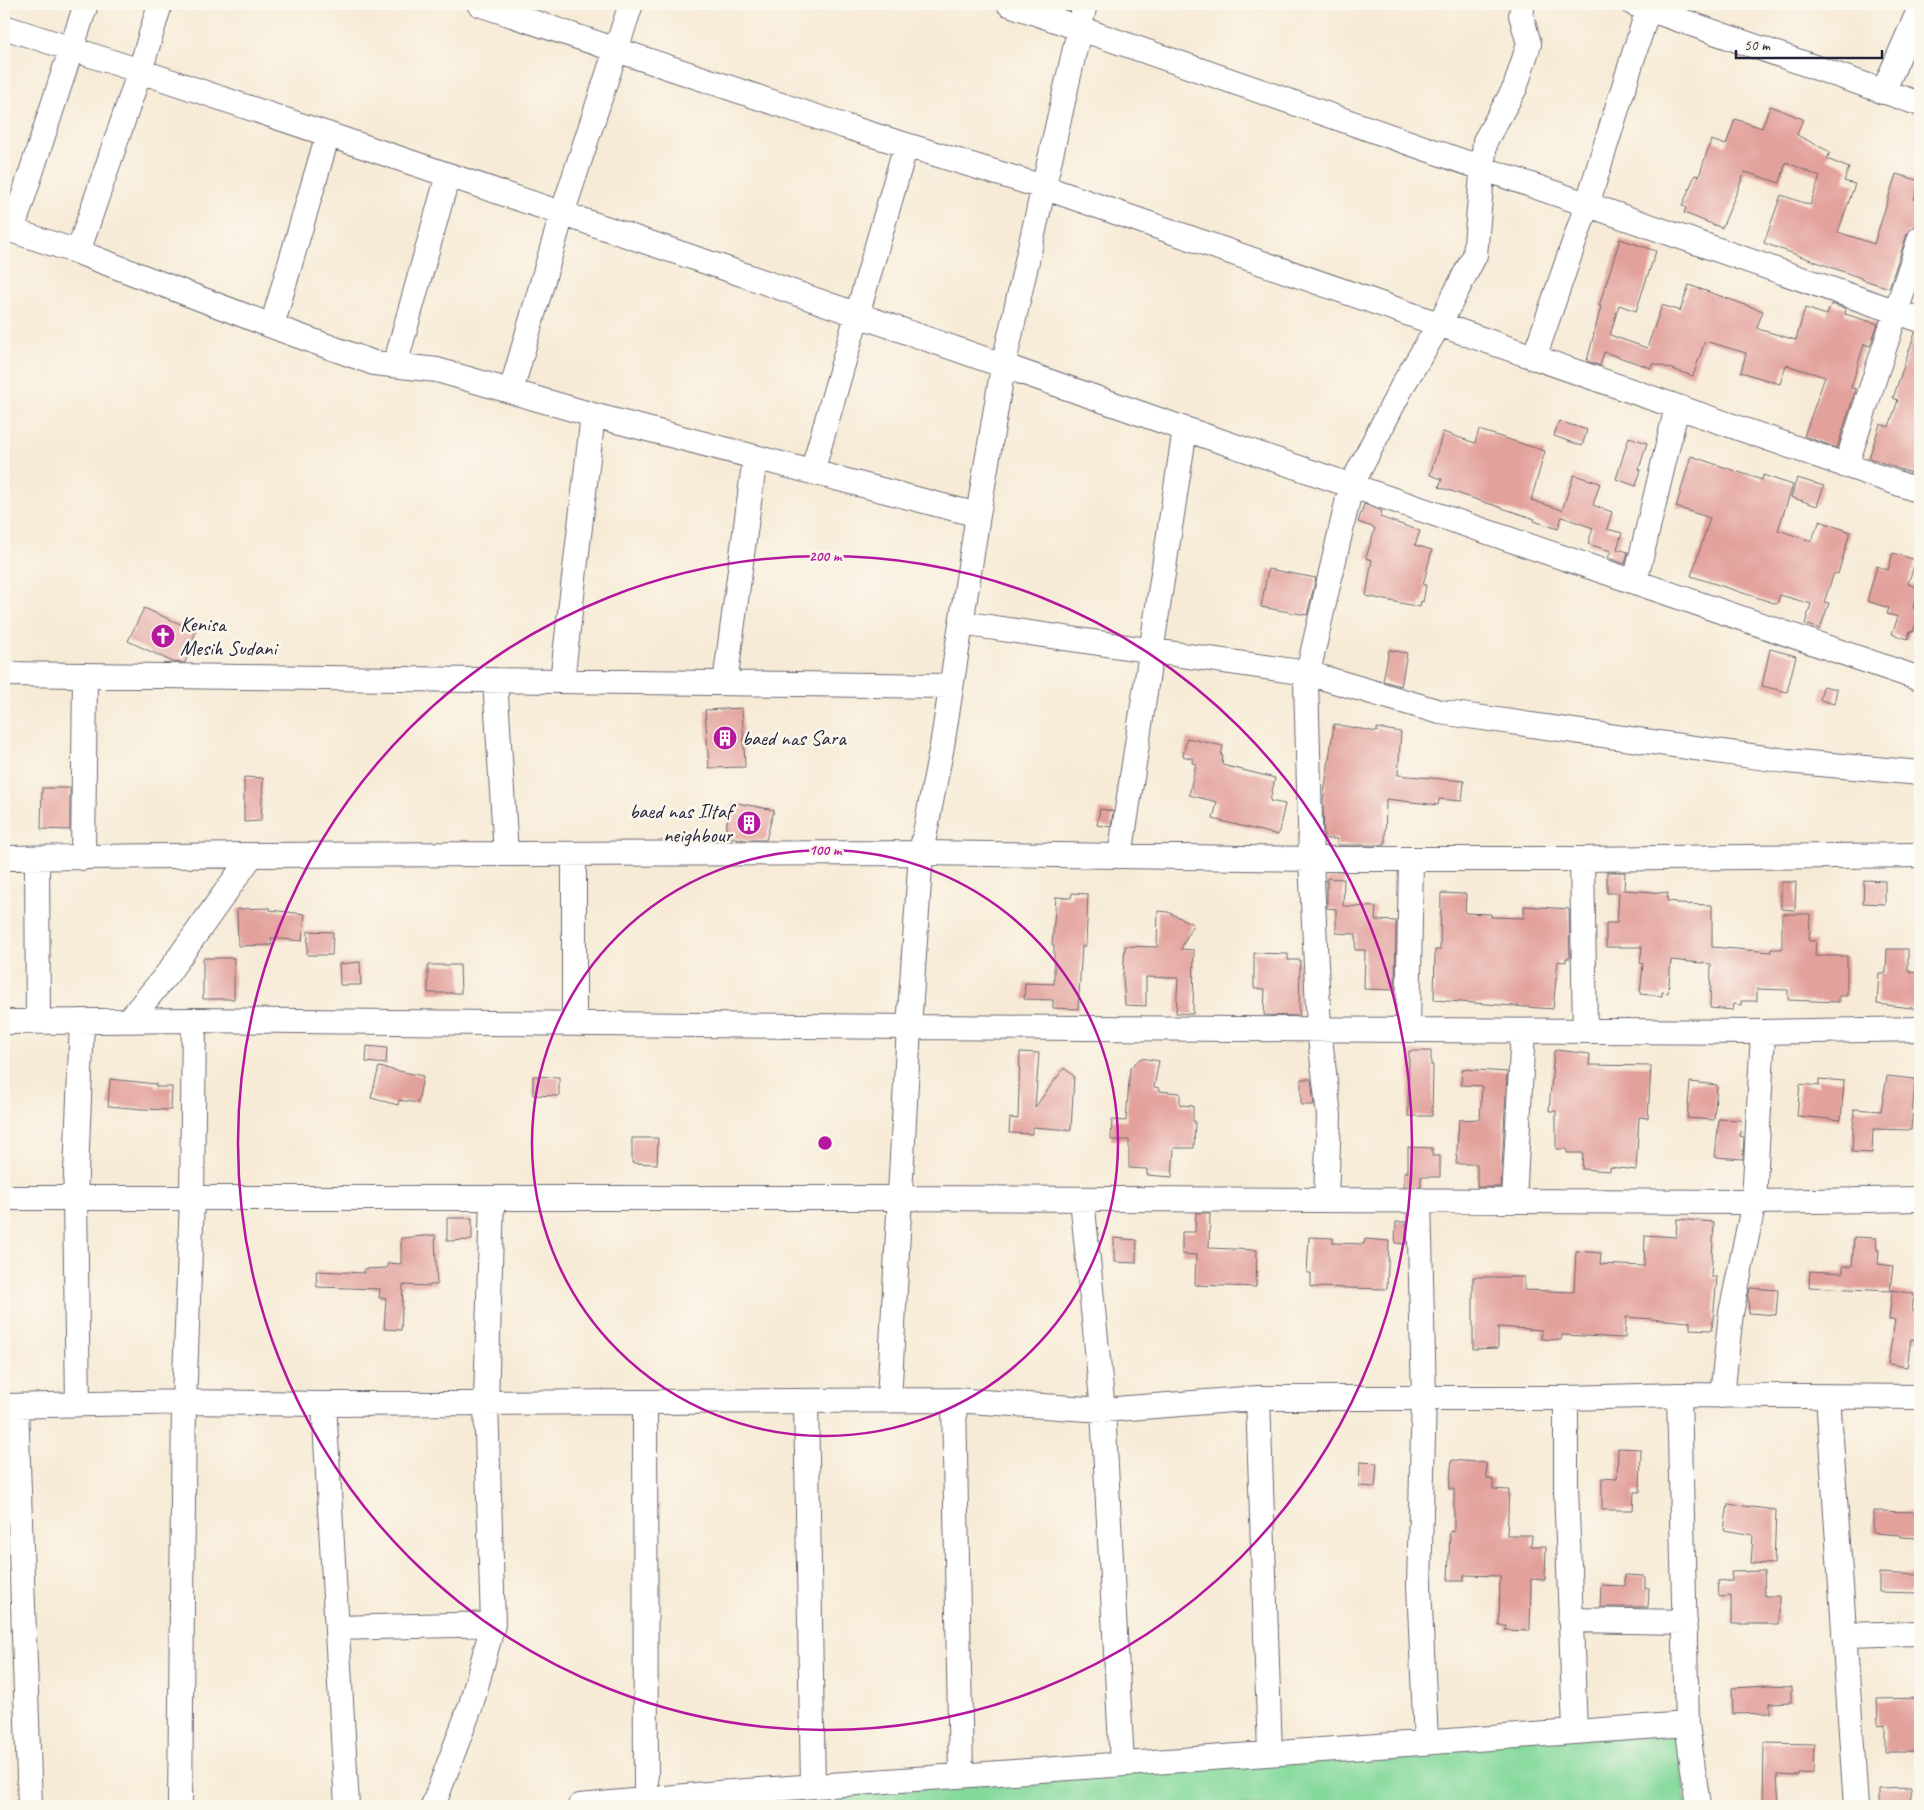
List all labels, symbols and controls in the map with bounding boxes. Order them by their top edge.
scale bar [1736,28,1883,60]
text: 50 m [1744,36,1771,55]
text: 200 m [809,547,843,566]
place label: Kenisa Mesih Sudani [180,611,280,661]
church icon: Kenisa Mesih Sudani [150,623,176,649]
building icon: baed nas Sara [712,725,738,751]
place label: baed nas Sara [742,725,847,751]
place label: baed nas Iltaf neighbour [629,798,737,848]
building icon: baed nas Iltaf neighbour [736,810,762,836]
text: 100 m [809,841,843,860]
centre of rings [816,1134,834,1152]

